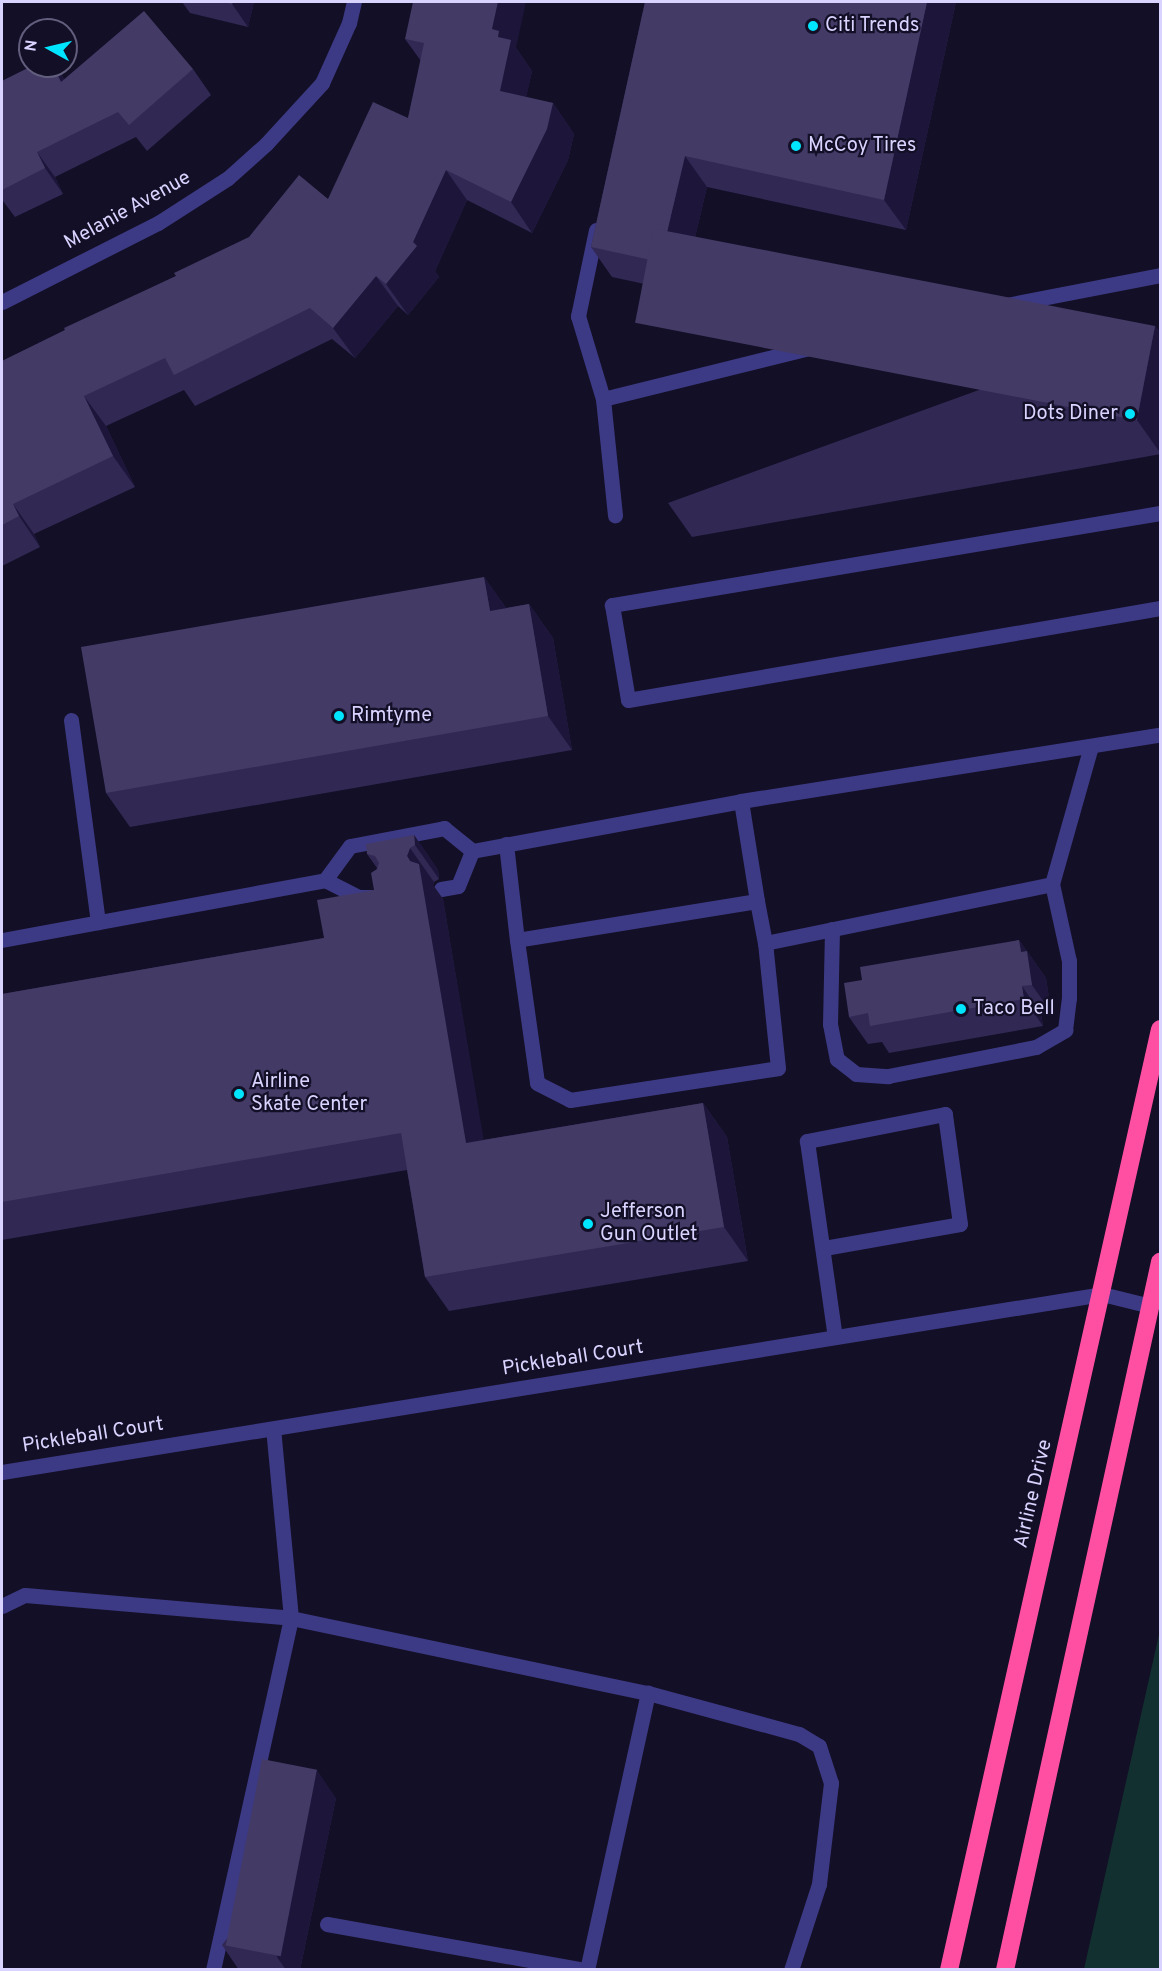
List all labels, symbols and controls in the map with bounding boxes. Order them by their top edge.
place label: Citi Trends [825,14,920,38]
north arrow [18,18,78,78]
marker: Citi Trends [806,19,820,33]
text: N [21,39,43,53]
place label: McCoy Tires [808,134,917,158]
marker: McCoy Tires [789,139,803,153]
street label: Melanie Avenue [60,166,196,256]
place label: Dots Diner [1023,402,1118,426]
marker: Dots Diner [1123,407,1137,421]
place label: Rimtyme [351,704,432,728]
marker: Rimtyme [332,709,346,723]
place label: Taco Bell [973,997,1055,1021]
marker: Taco Bell [954,1002,968,1016]
place label: Airline Skate Center [251,1070,367,1117]
marker: Airline Skate Center [232,1087,246,1101]
place label: Jefferson Gun Outlet [600,1200,697,1247]
marker: Jefferson Gun Outlet [581,1217,595,1231]
street label: Pickleball Court [501,1336,645,1382]
street label: Pickleball Court [21,1413,165,1459]
street label: Airline Drive [1010,1437,1058,1551]

